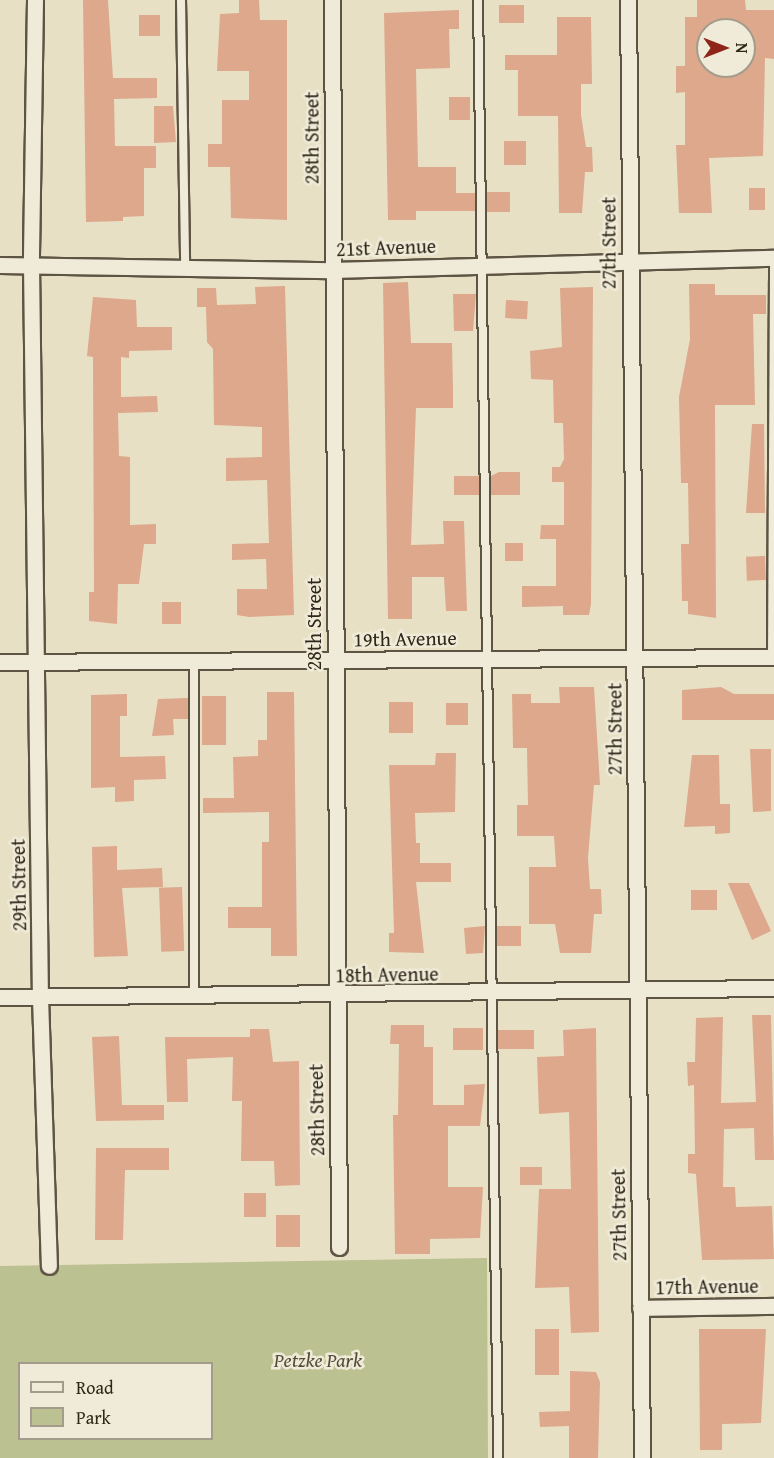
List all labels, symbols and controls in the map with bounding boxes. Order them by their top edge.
north arrow [696,18,756,78]
text: N [730,43,754,53]
street label: 28th Street [299,92,323,184]
street label: 27th Street [596,197,620,289]
street label: 21st Avenue [336,233,436,261]
street label: 28th Street [301,578,325,670]
street label: 19th Avenue [353,625,457,651]
street label: 27th Street [602,683,626,775]
street label: 29th Street [5,839,31,931]
street label: 18th Avenue [335,961,439,987]
street label: 28th Street [303,1064,329,1156]
street label: 27th Street [605,1169,631,1261]
street label: 17th Avenue [655,1273,759,1299]
park label: Petzke Park [274,1347,362,1371]
legend [18,1362,213,1440]
text: Road [76,1374,114,1401]
text: Park [76,1404,111,1431]

